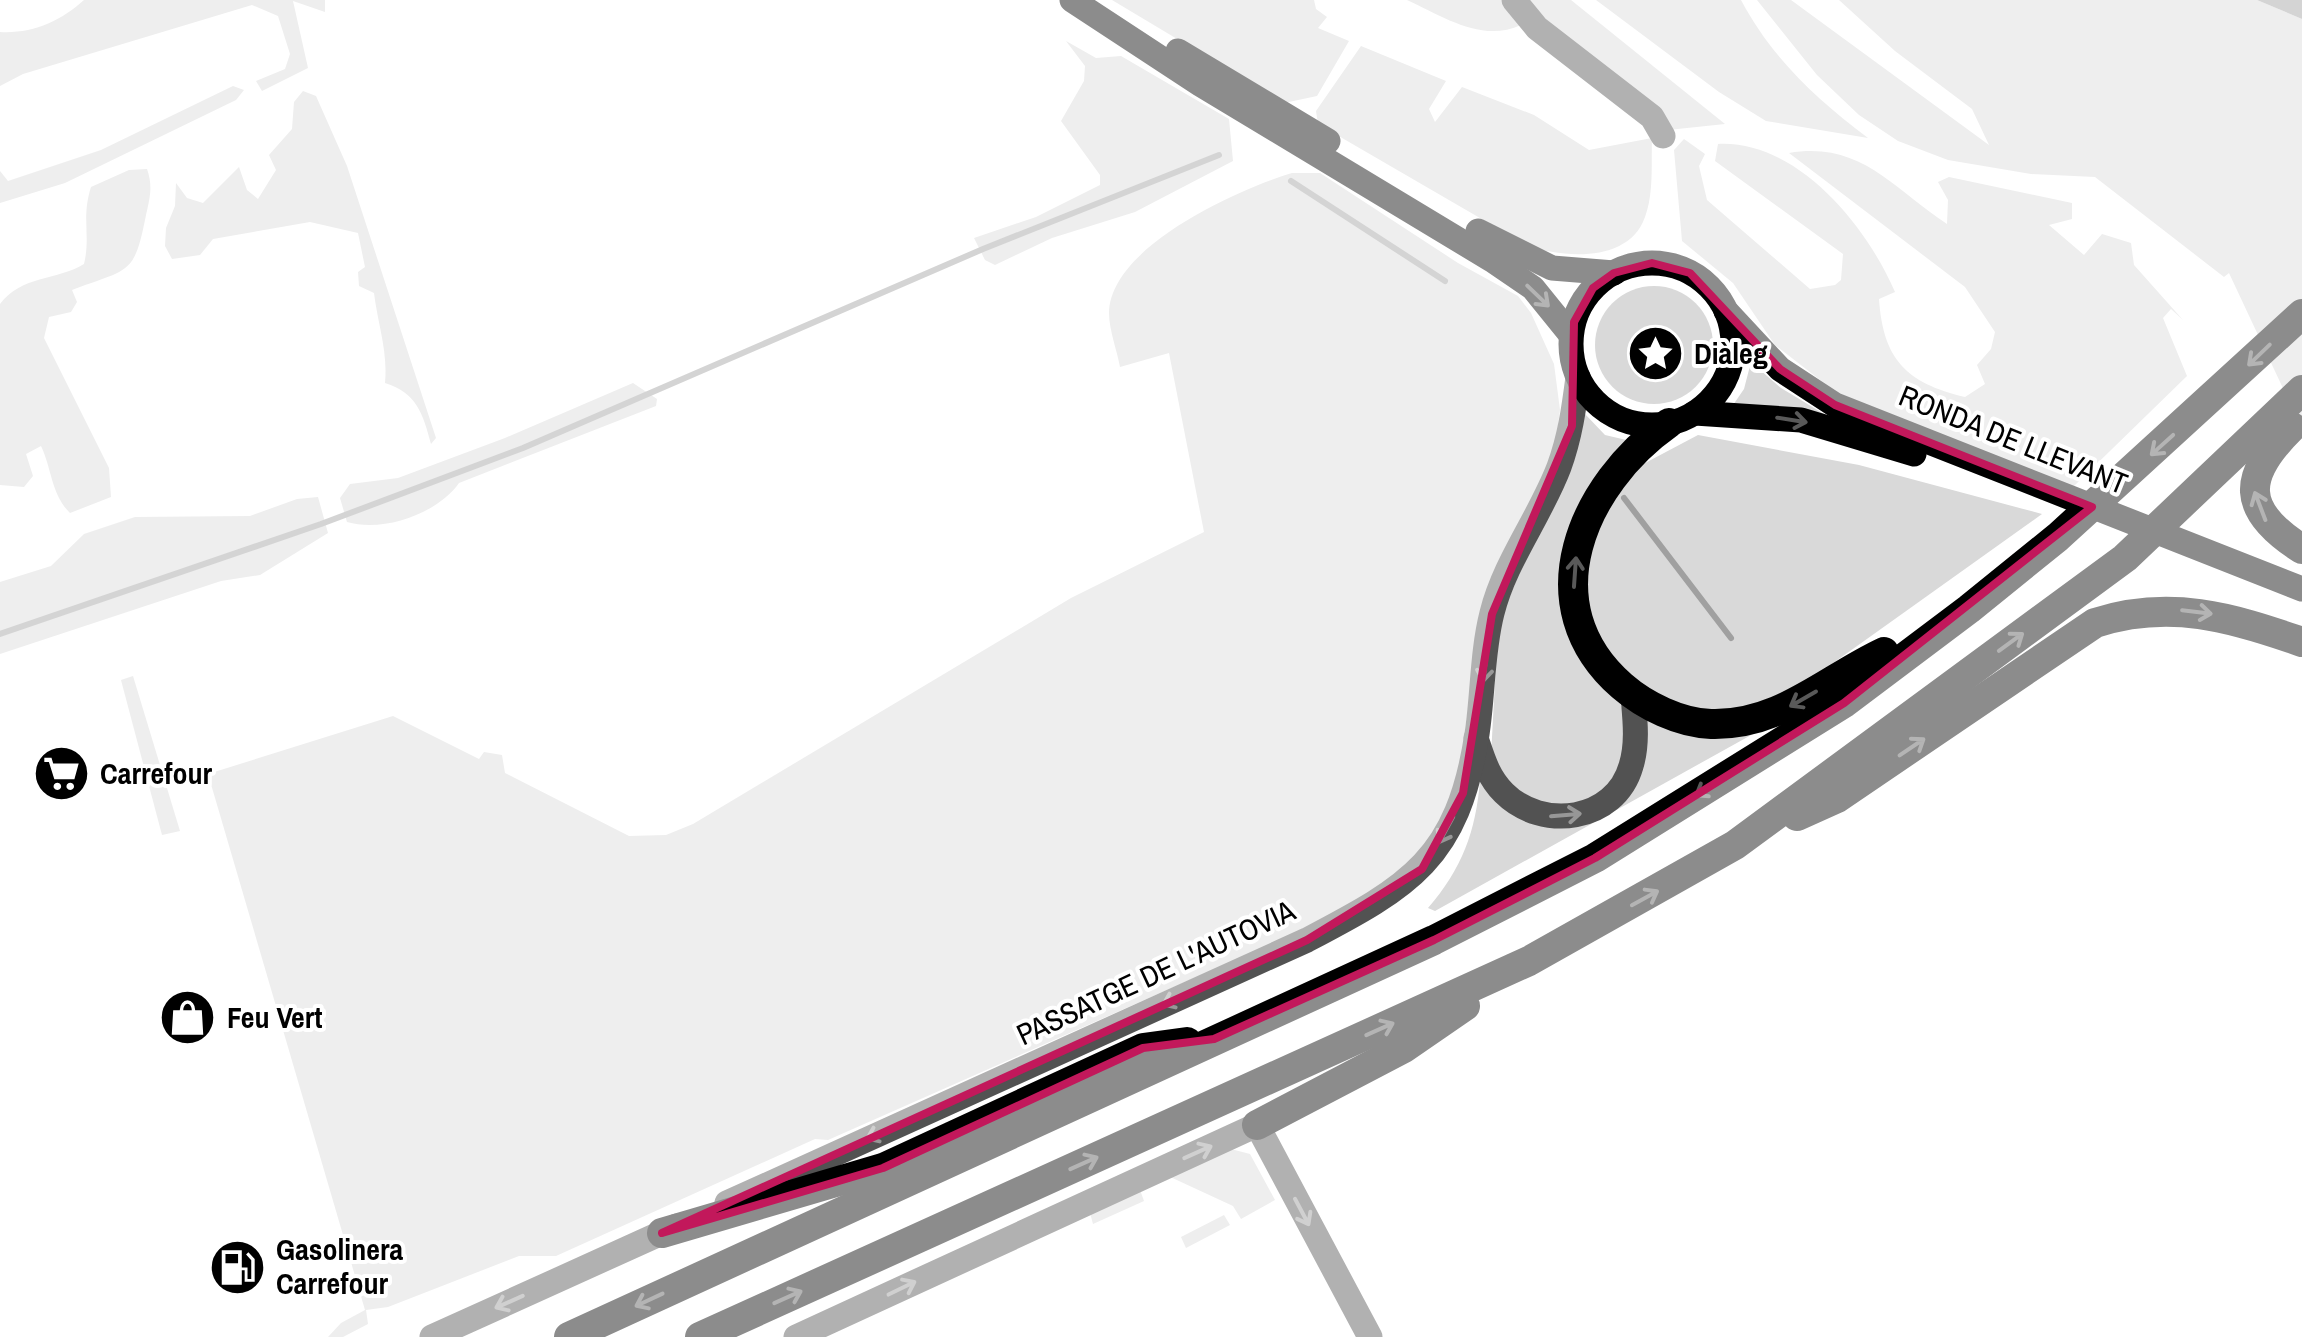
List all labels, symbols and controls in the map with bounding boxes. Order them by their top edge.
one-way arrow [1526,283,1550,307]
place icon: Diàleg [1625,324,1685,384]
place label: Diàleg [1694,333,1768,373]
one-way arrow [2248,343,2272,367]
street label: RONDA DE LLEVANT [1893,375,2133,503]
one-way arrow [1775,411,1808,429]
one-way arrow [2150,433,2175,456]
one-way arrow [2250,491,2268,522]
one-way arrow [1566,556,1585,589]
one-way arrow [2181,603,2213,622]
one-way arrow [1997,631,2024,652]
one-way arrow [1475,651,1494,683]
one-way arrow [1789,690,1818,710]
one-way arrow [1897,737,1925,758]
supermarket icon: Carrefour [31,744,91,804]
place label: Carrefour [100,753,213,793]
one-way arrow [1694,778,1723,798]
one-way arrow [1550,805,1582,824]
one-way arrow [1435,815,1455,844]
one-way arrow [1629,887,1659,907]
street label: PASSATGE DE L'AUTOVIA [1010,890,1302,1054]
shop icon: Feu Vert [158,988,218,1048]
one-way arrow [1162,991,1192,1010]
place label: Feu Vert [227,997,322,1037]
one-way arrow [1364,1018,1394,1037]
one-way arrow [866,1125,896,1144]
one-way arrow [1182,1142,1213,1160]
one-way arrow [1068,1152,1098,1171]
one-way arrow [1293,1196,1312,1226]
place label: Gasolinera Carrefour [276,1229,403,1303]
fuel station icon: Gasolinera Carrefour [207,1237,267,1297]
one-way arrow [887,1277,917,1296]
one-way arrow [772,1287,803,1305]
one-way arrow [635,1292,665,1310]
one-way arrow [494,1294,525,1312]

